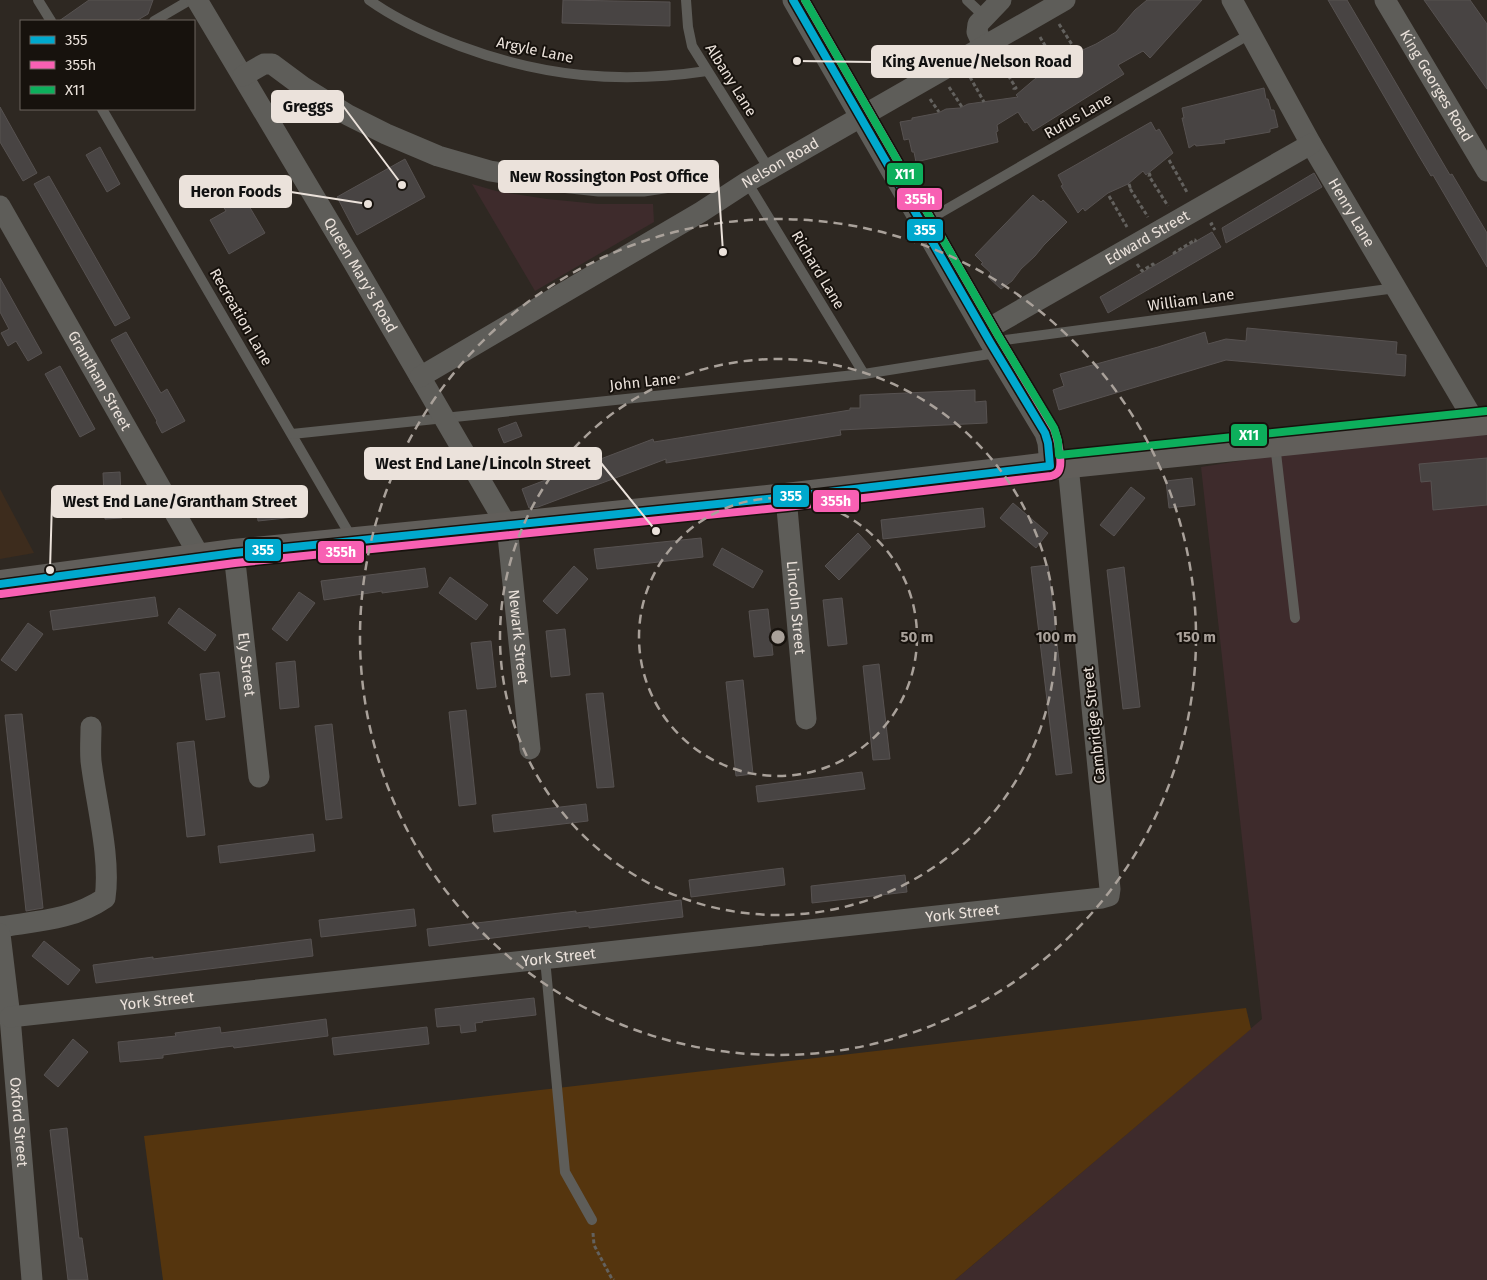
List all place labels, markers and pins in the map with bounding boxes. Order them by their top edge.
callout: King Avenue/Nelson Road [872,46,1082,77]
callout: Greggs [272,91,343,122]
callout: New Rossington Post Office [499,161,718,192]
callout: Heron Foods [180,176,291,207]
callout: West End Lane/Lincoln Street [365,448,601,479]
callout: West End Lane/Grantham Street [52,486,307,517]
centre of rings [769,628,787,646]

